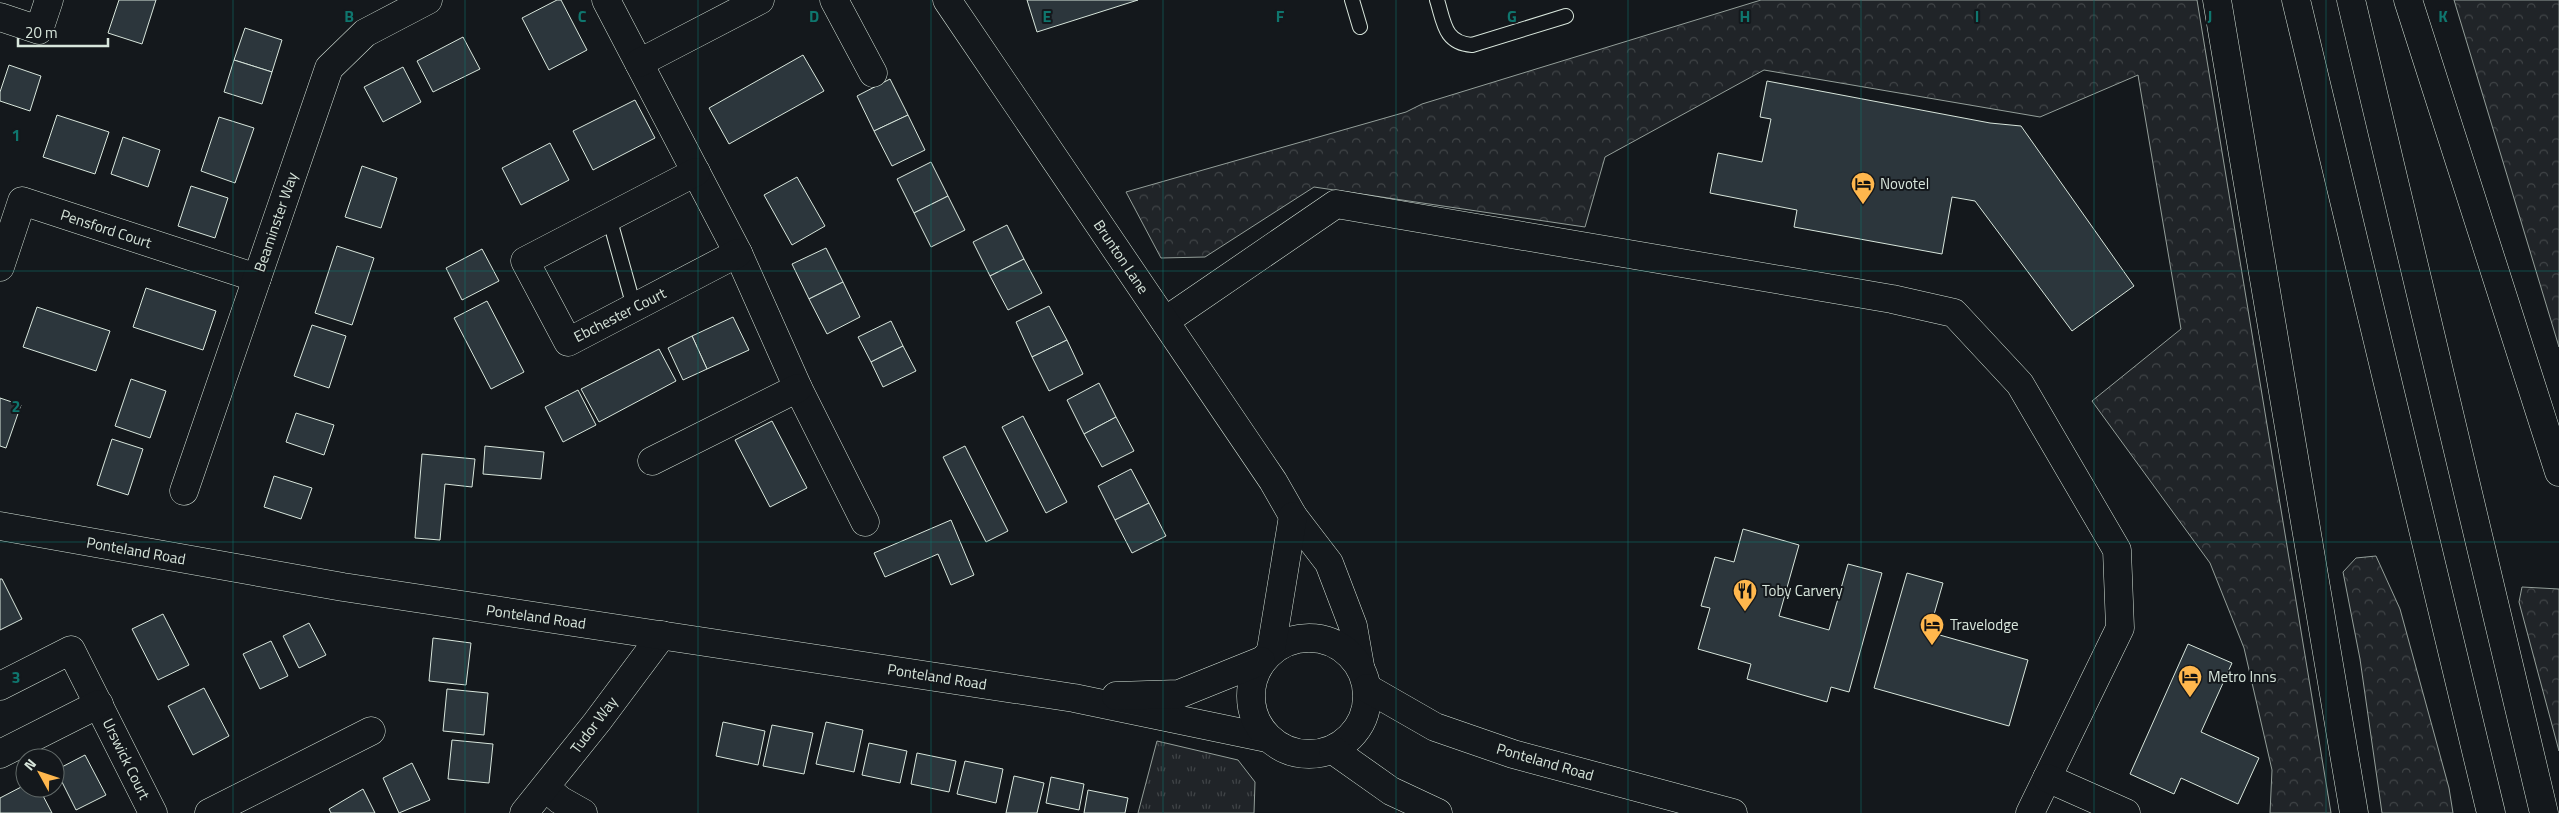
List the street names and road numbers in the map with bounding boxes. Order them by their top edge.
street label: Beaminster Way [248,169,303,275]
street label: Pensford Court [58,203,155,254]
street label: Brunton Lane [1088,215,1155,299]
street label: Ebchester Court [570,281,671,348]
street label: Ponteland Road [85,530,188,571]
street label: Ponteland Road [485,598,587,635]
street label: Ponteland Road [886,657,988,696]
street label: Tudor Way [564,691,623,758]
street label: Urswick Court [97,714,156,804]
street label: Ponteland Road [1494,737,1597,786]

